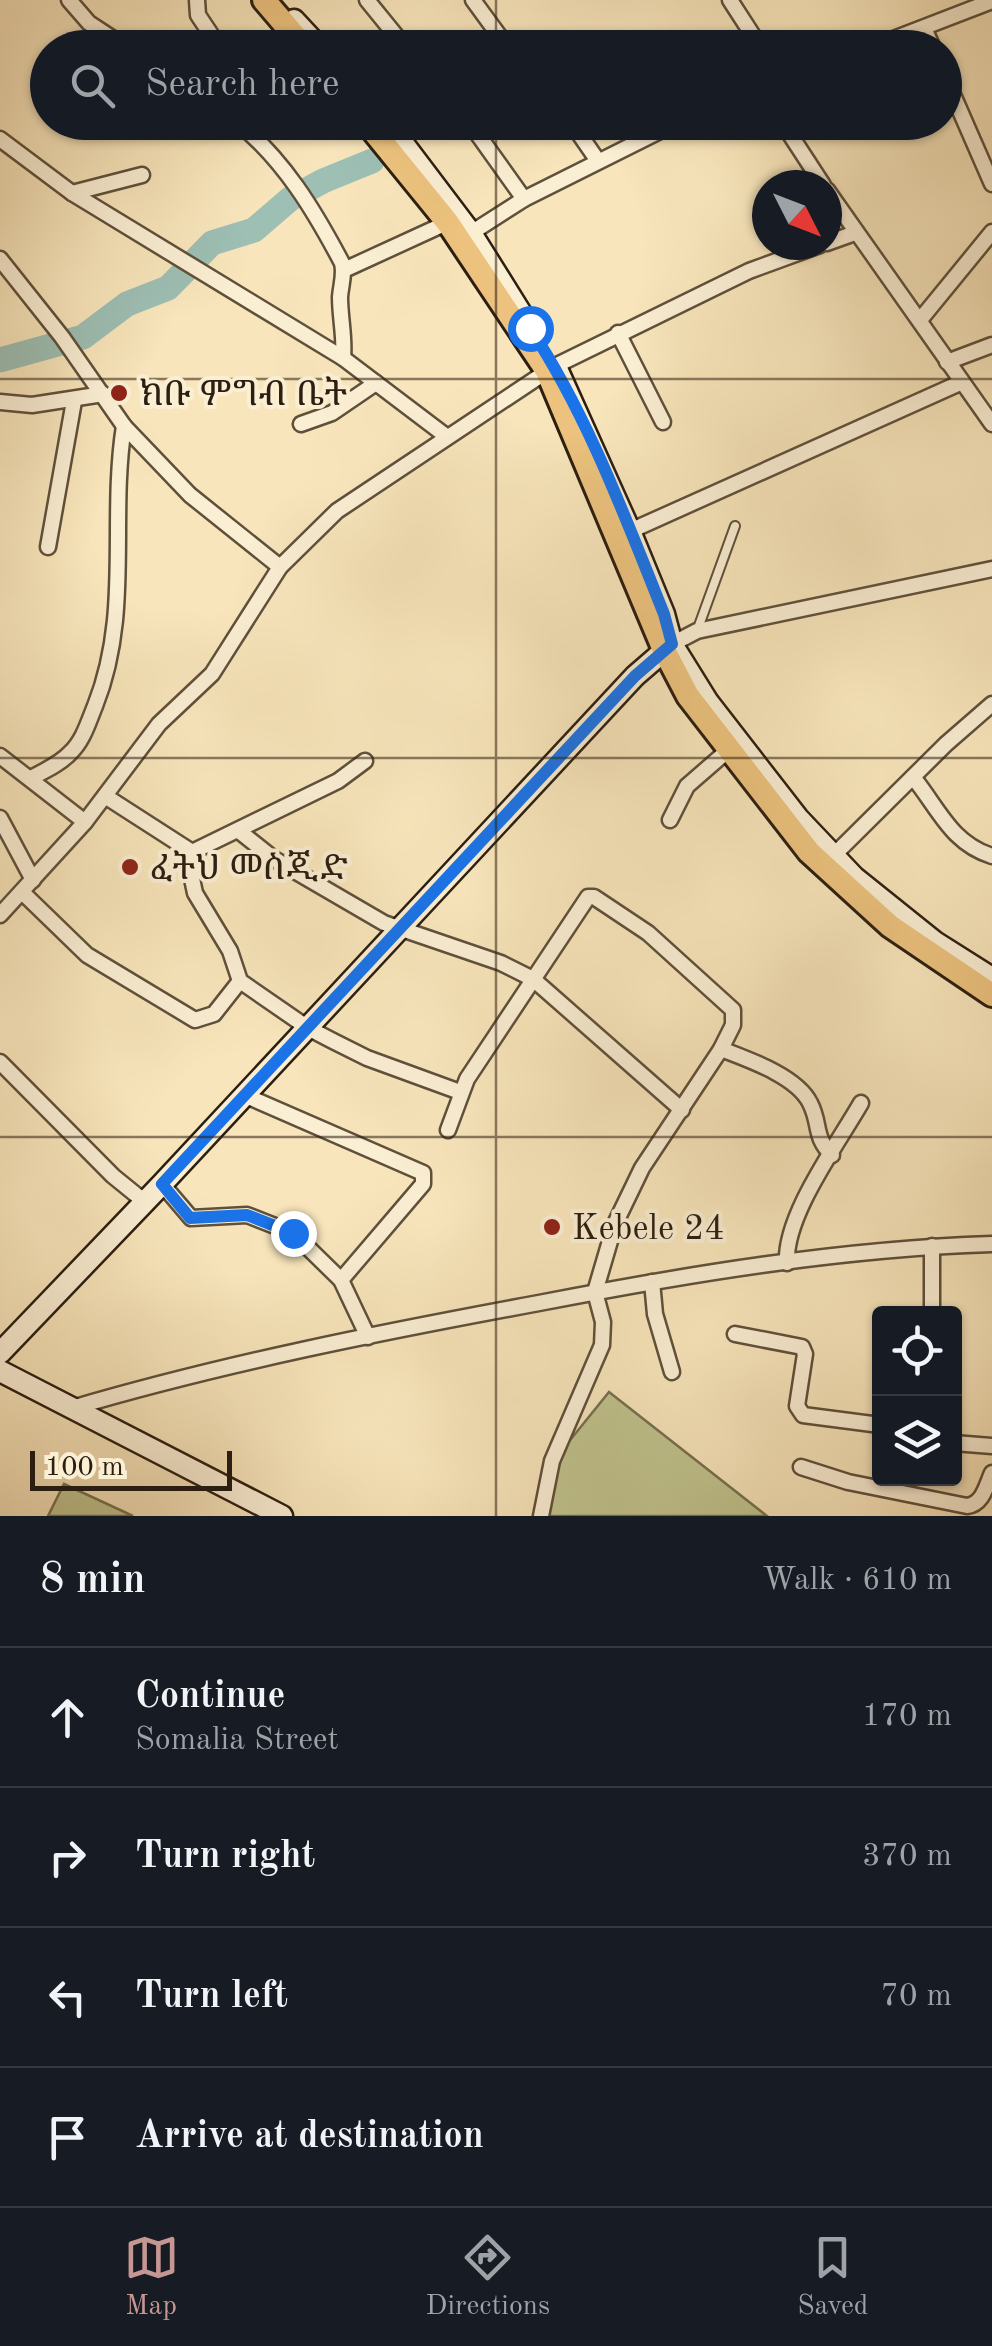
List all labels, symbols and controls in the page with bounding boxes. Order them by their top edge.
search box [30,30,962,140]
icon: search [65,58,120,113]
text: Search here [145,66,340,104]
north arrow [752,170,842,260]
route start [508,306,554,352]
place label: ክቡ ምግብ ቤት [139,376,347,413]
marker: ክቡ ምግብ ቤት [108,382,130,404]
place label: ፈትህ መስጂድ [150,850,348,887]
marker: ፈትህ መስጂድ [119,856,141,878]
route end [271,1211,317,1257]
place label: Kebele 24 [572,1212,725,1247]
marker: Kebele 24 [541,1216,563,1238]
map controls [872,1306,962,1486]
button: locate [872,1306,962,1396]
button: layers [872,1396,962,1486]
scale bar [30,1446,232,1490]
text: 100 m [45,1454,124,1482]
text: 8 min [40,1560,146,1602]
text: Walk · 610 m [762,1565,952,1597]
text: Continue [135,1678,285,1716]
icon: ahead [40,1690,95,1745]
text: 170 m [862,1701,952,1733]
text: Somalia Street [135,1725,339,1757]
icon: right [40,1830,95,1885]
text: Turn right [135,1838,315,1876]
text: 370 m [862,1841,952,1873]
icon: left [40,1970,95,2025]
text: Turn left [135,1978,288,2016]
text: 70 m [881,1981,952,2013]
icon: arrive [40,2110,95,2165]
text: Arrive at destination [135,2118,484,2156]
tab: Map [124,2230,179,2325]
tab: Directions [426,2230,550,2325]
tab: Saved [797,2230,868,2325]

